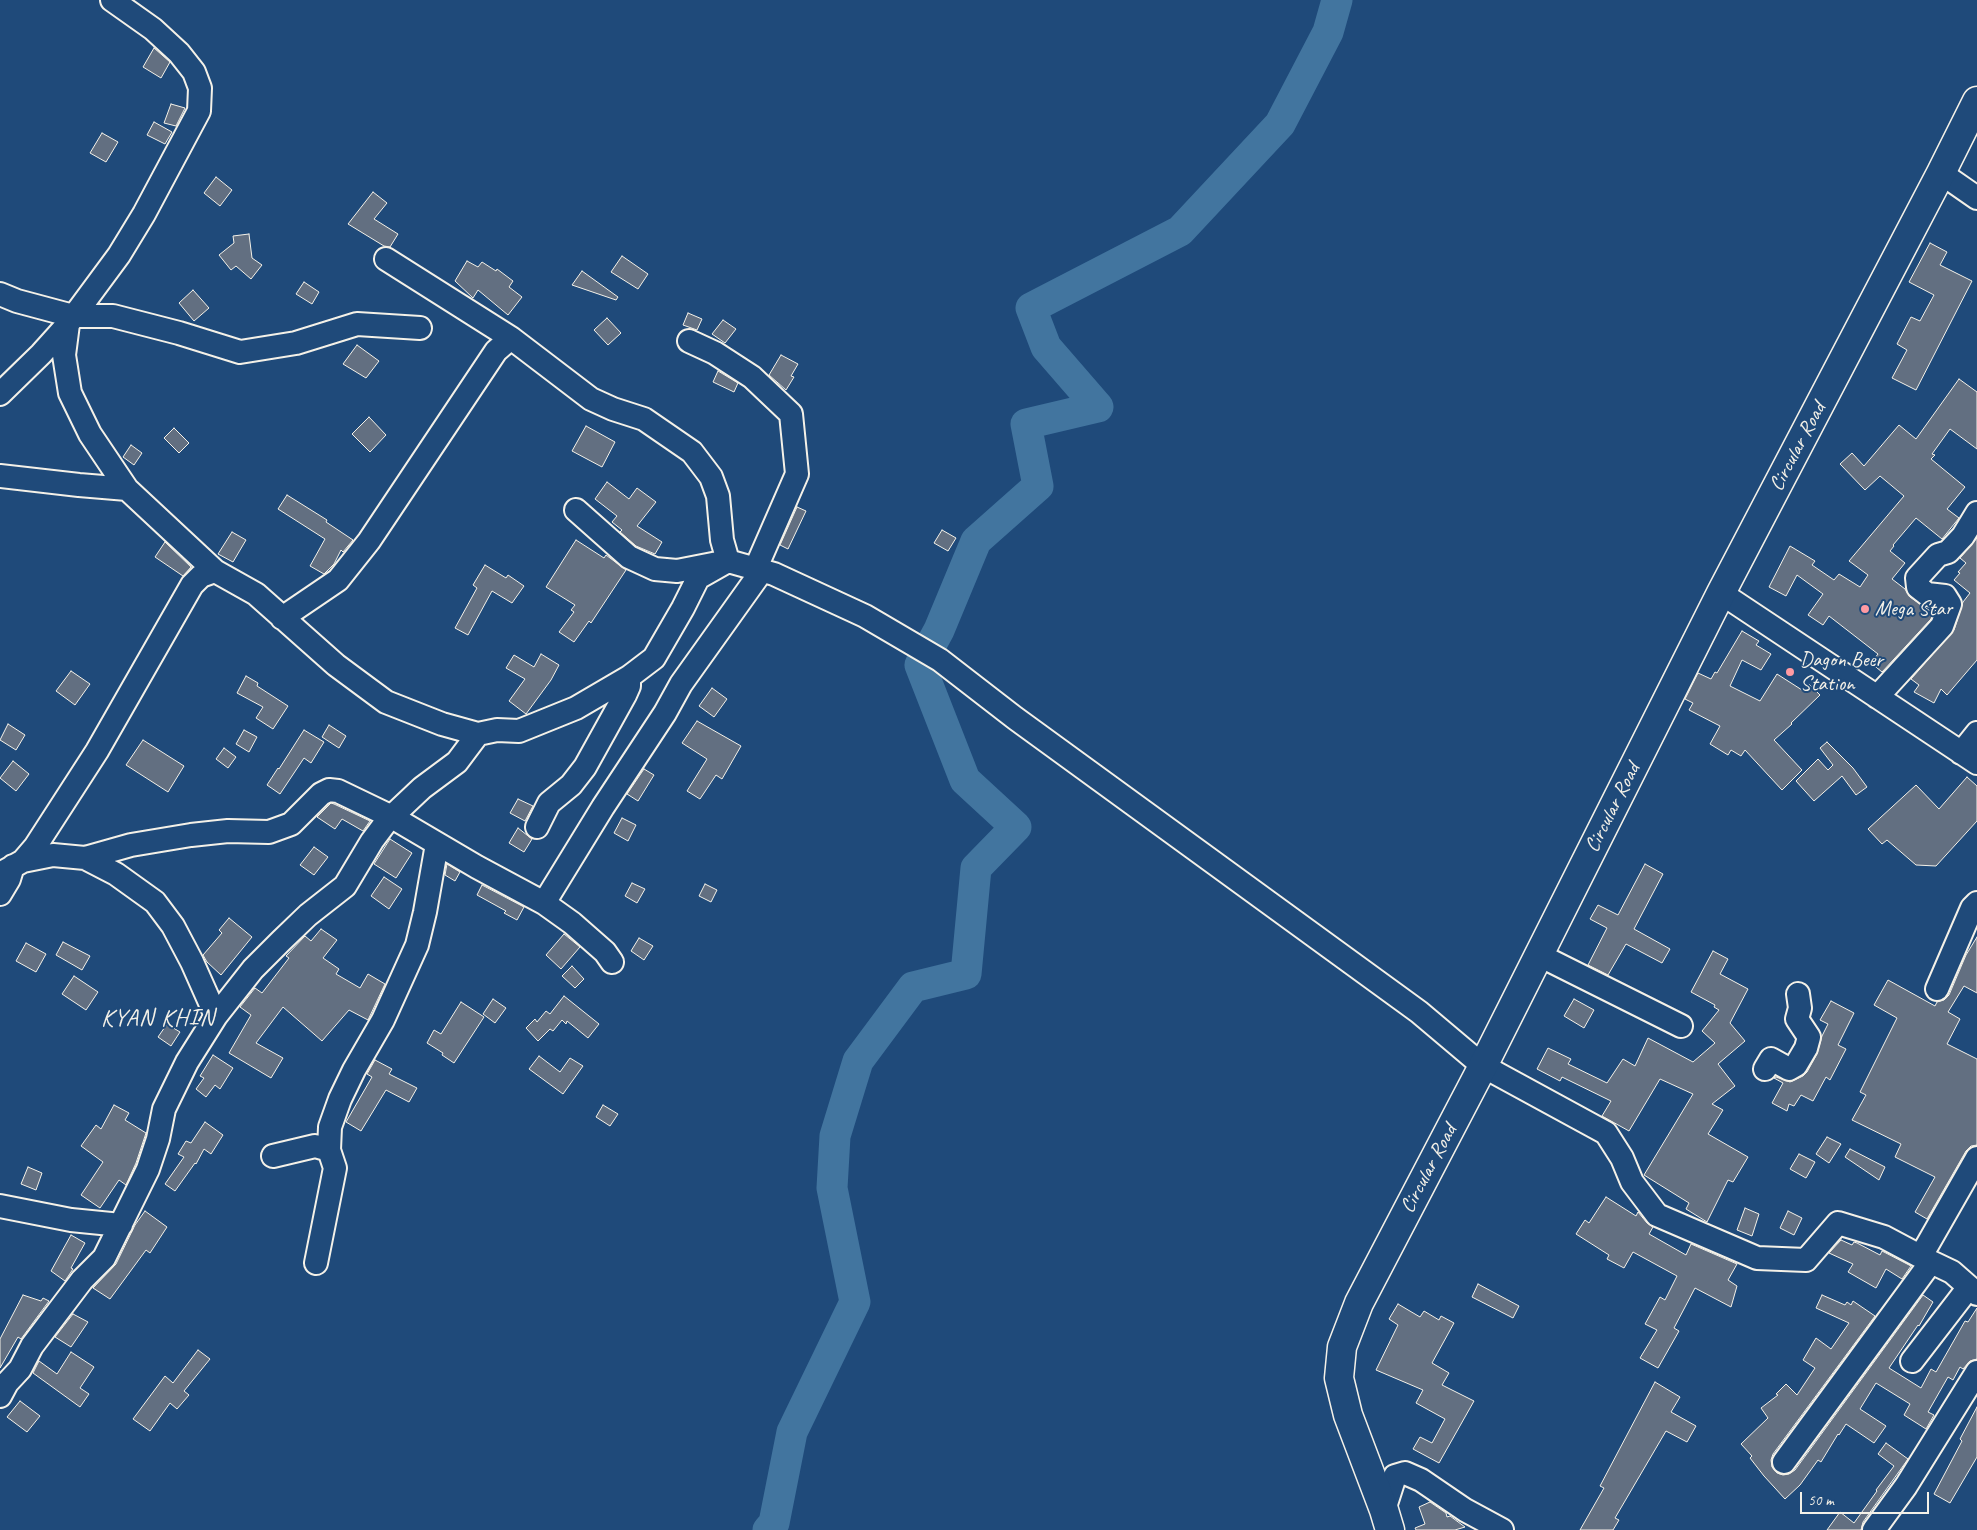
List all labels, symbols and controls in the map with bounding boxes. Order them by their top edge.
street label: Circular Road [1764,398,1832,496]
place label: Mega Star [1875,596,1952,622]
marker: Mega Star [1859,603,1871,615]
place label: Dagon Beer Station [1800,647,1883,697]
marker: Dagon Beer Station [1784,666,1796,678]
street label: Circular Road [1580,759,1646,857]
district label: KYAN KHIN [101,1005,215,1033]
street label: Circular Road [1395,1120,1463,1218]
scale bar [1802,1482,1931,1514]
text: 50 m [1808,1491,1834,1510]

